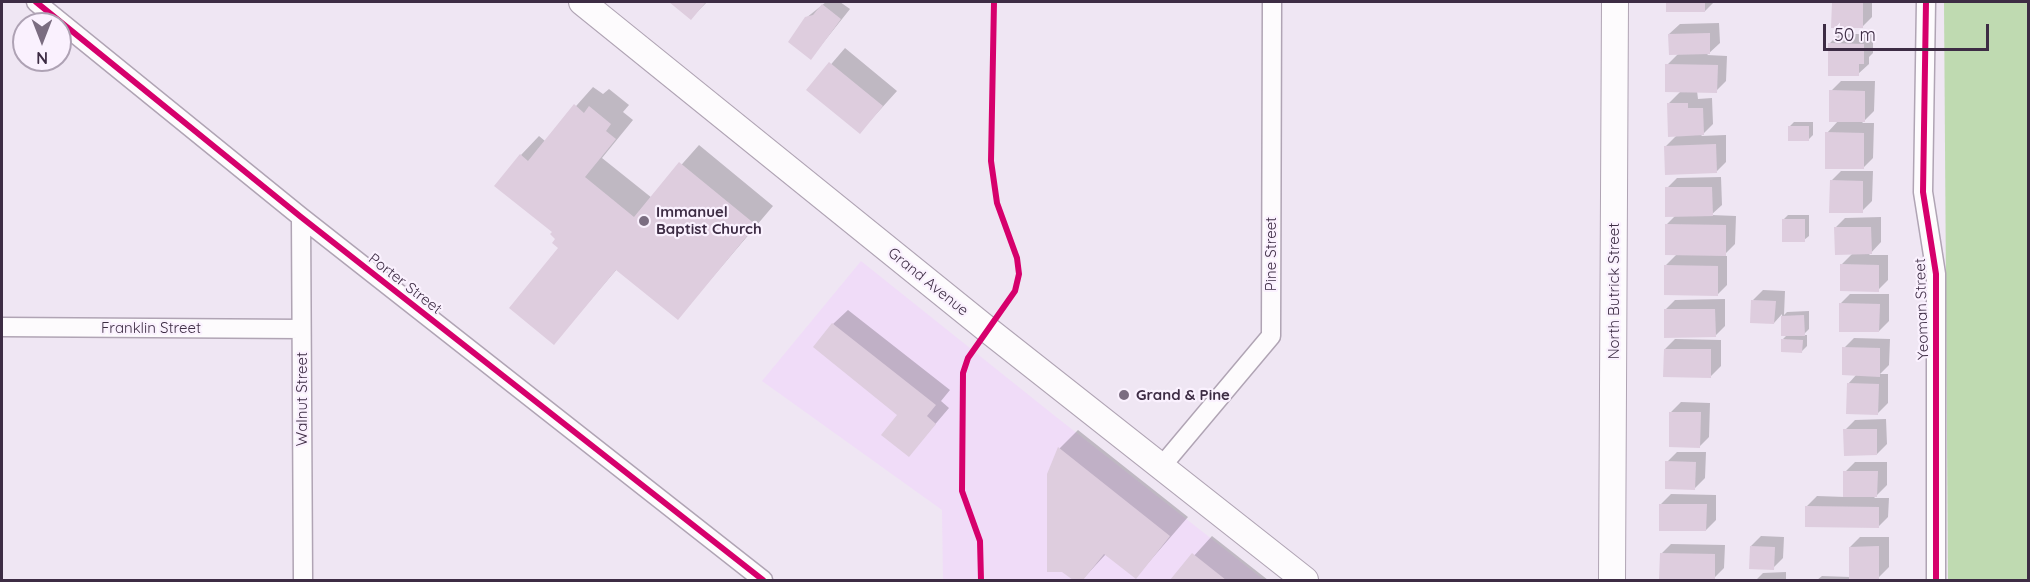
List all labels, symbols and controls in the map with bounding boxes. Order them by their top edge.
north arrow [12,12,72,72]
scale bar [1826,12,1992,50]
text: 50 m [1834,23,1876,46]
text: N [36,48,48,68]
place label: Immanuel Baptist Church [656,203,762,238]
marker: Immanuel Baptist Church [637,214,651,228]
street label: Pine Street [1262,217,1280,291]
street label: North Butrick Street [1605,223,1623,359]
street label: Grand Avenue [884,244,972,320]
street label: Porter Street [365,250,445,318]
street label: Yeoman Street [1911,258,1933,360]
street label: Franklin Street [101,319,201,337]
street label: Walnut Street [293,352,311,446]
place label: Grand & Pine [1136,386,1230,404]
marker: Grand & Pine [1117,388,1131,402]

